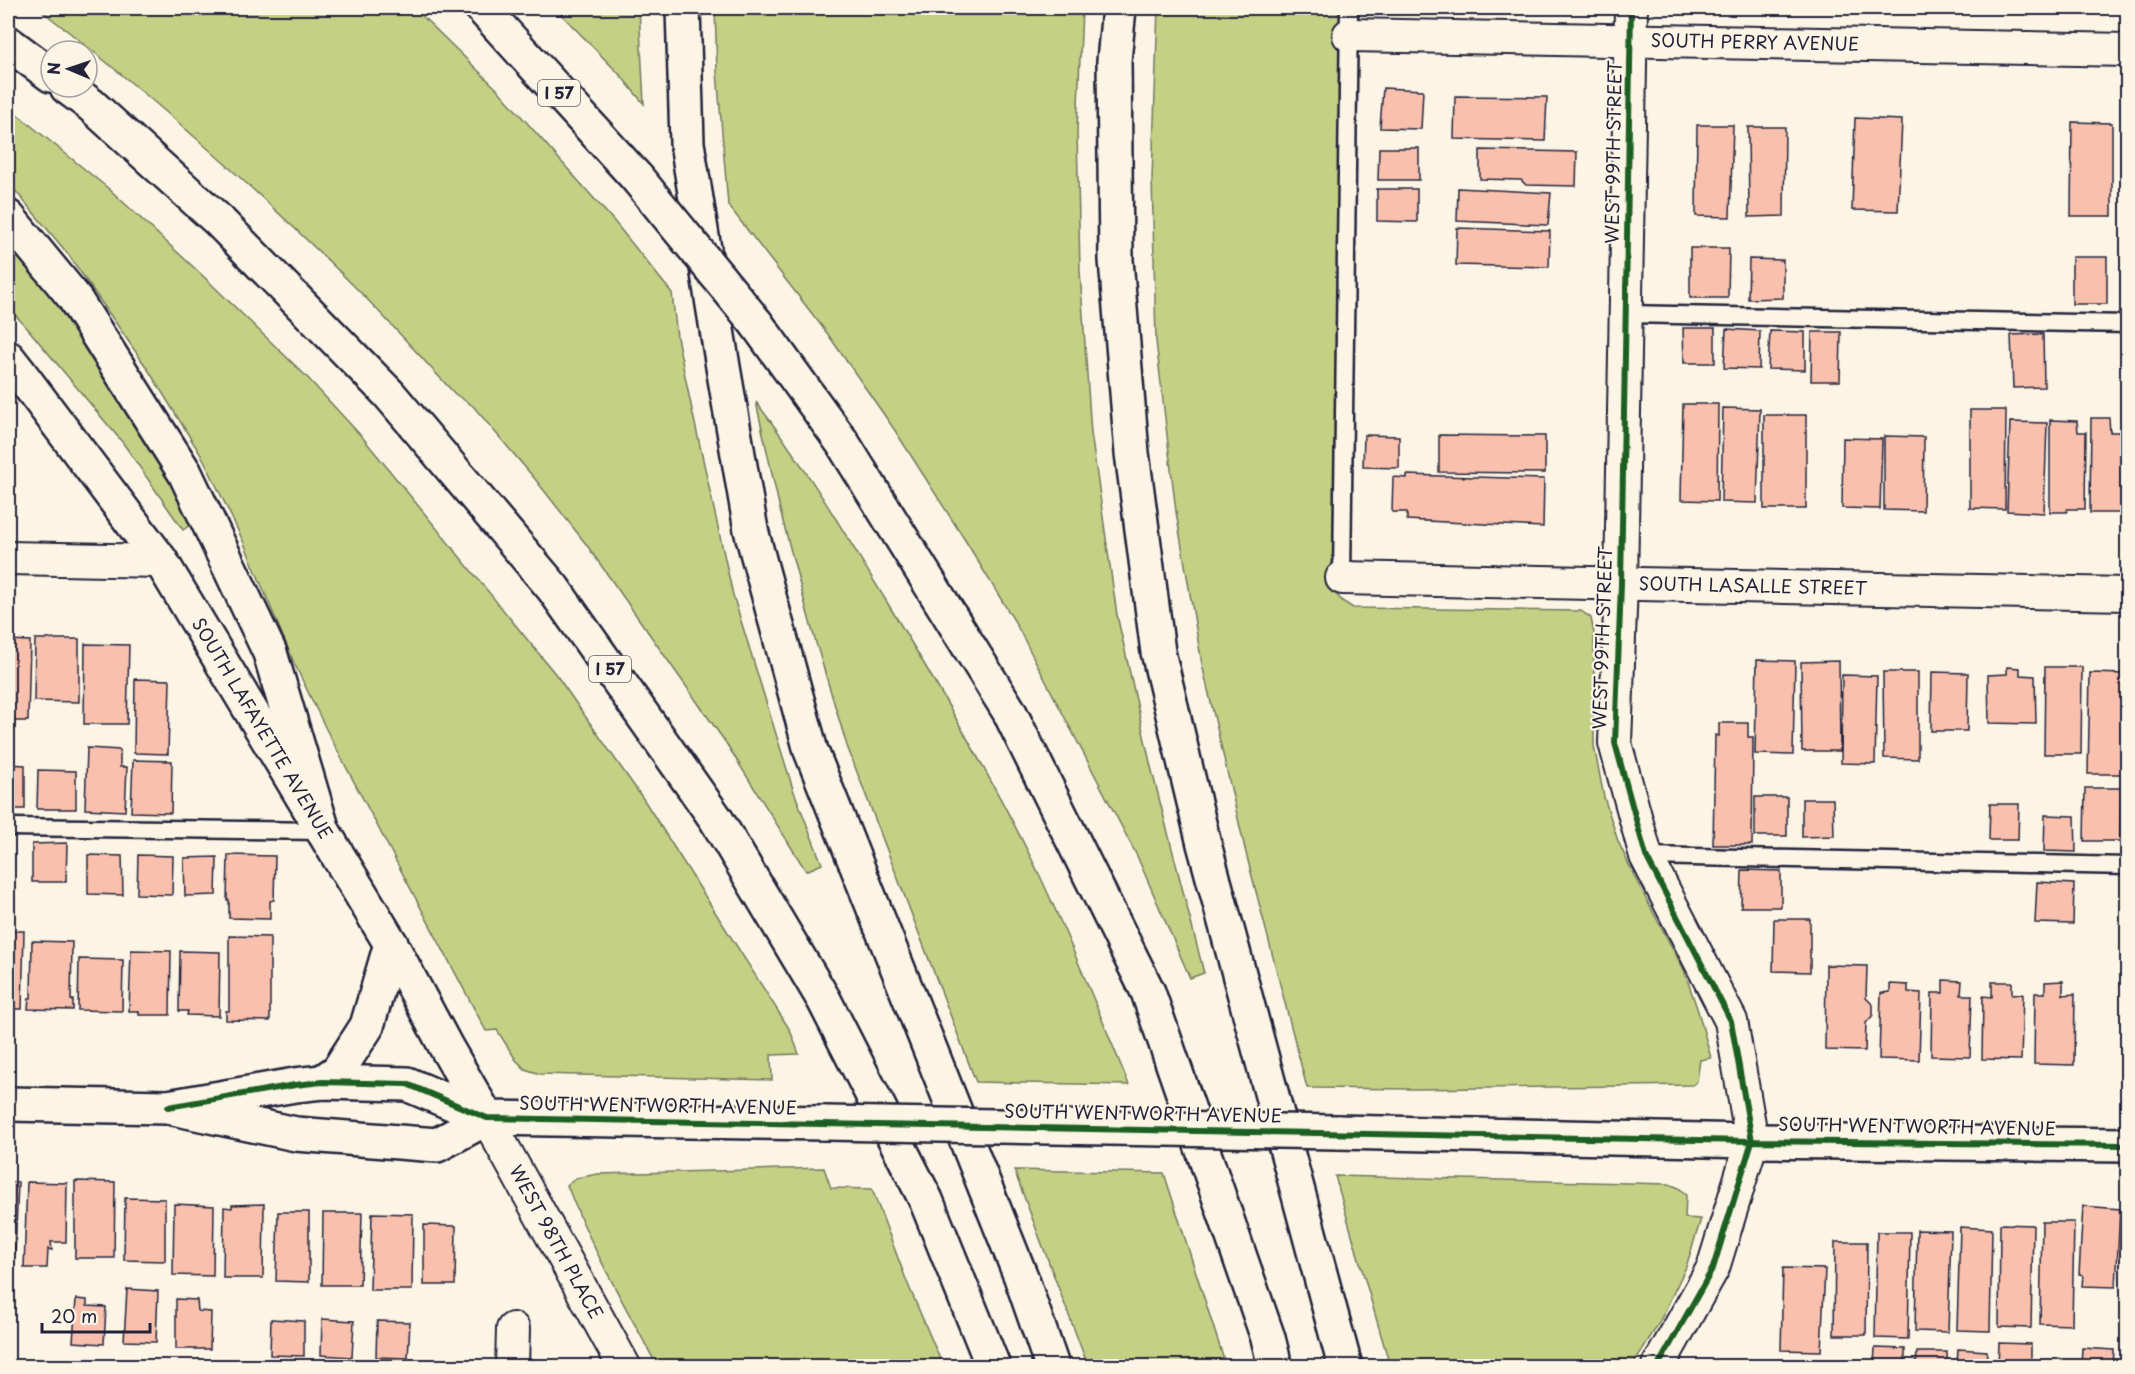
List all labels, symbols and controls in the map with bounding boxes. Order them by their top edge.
street label: SOUTH PERRY AVENUE [1650,26,1860,57]
north arrow [39,39,99,99]
street label: WEST 99TH STREET [1597,60,1628,244]
text: N [41,62,65,75]
road number: I 57 [538,80,580,106]
street label: WEST 99TH STREET [1585,545,1618,730]
street label: SOUTH LASALLE STREET [1638,569,1868,601]
street label: SOUTH LAFAYETTE AVENUE [186,612,340,844]
road number: I 57 [589,656,631,682]
street label: SOUTH WENTWORTH AVENUE [519,1089,797,1120]
street label: SOUTH WENTWORTH AVENUE [1004,1097,1282,1128]
street label: SOUTH WENTWORTH AVENUE [1778,1110,2056,1141]
street label: WEST 98TH PLACE [503,1160,610,1324]
scale bar [42,1296,150,1334]
text: 20 m [51,1302,97,1329]

